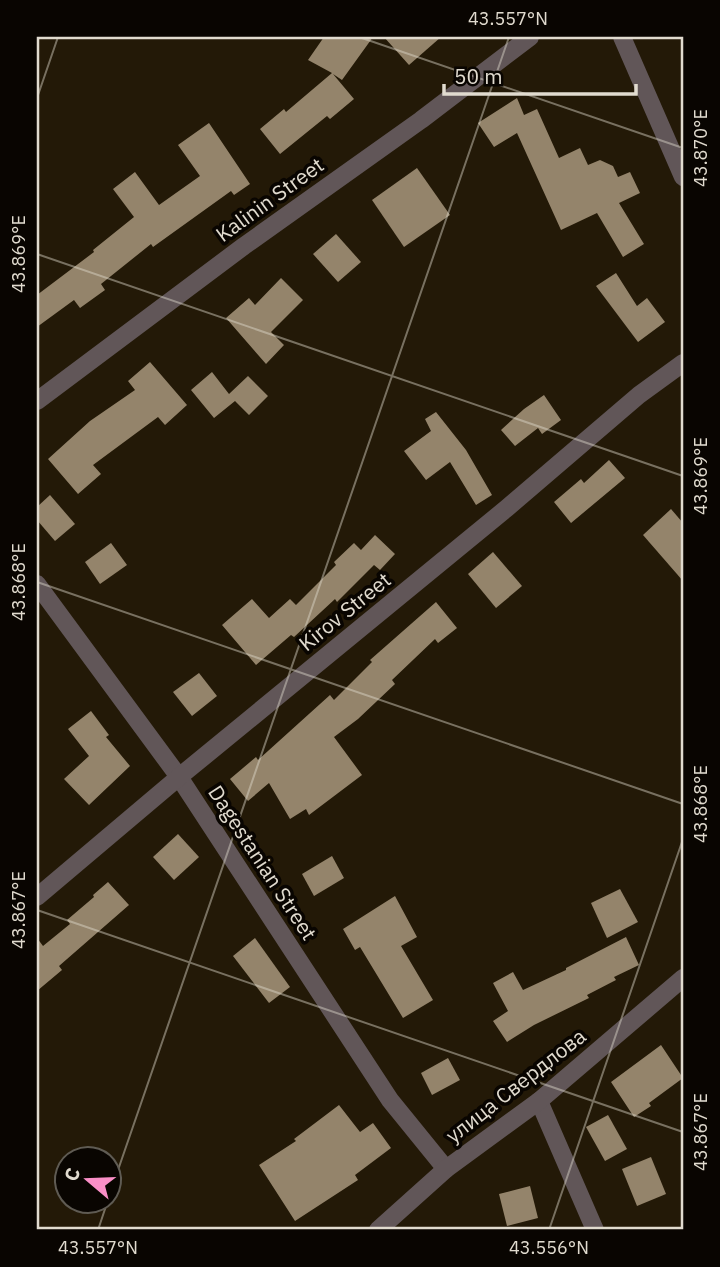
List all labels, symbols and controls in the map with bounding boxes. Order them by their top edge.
text: 43.557°N [468,7,548,30]
scale bar [444,52,636,96]
text: 50 m [454,62,503,90]
text: 43.870°E [689,109,712,187]
street label: Kalinin Street [210,151,329,248]
text: 43.869°E [7,215,30,293]
text: 43.869°E [689,437,712,515]
text: 43.868°E [7,543,30,621]
street label: Kirov Street [293,566,396,657]
text: 43.868°E [689,765,712,843]
street label: Dagestanian Street [202,780,323,945]
text: 43.867°E [7,871,30,949]
street label: улица Свердлова [440,1022,591,1149]
text: 43.867°E [689,1093,712,1171]
north arrow [52,1144,122,1214]
text: С [59,1165,85,1184]
text: 43.557°N [58,1236,138,1259]
text: 43.556°N [509,1236,589,1259]

